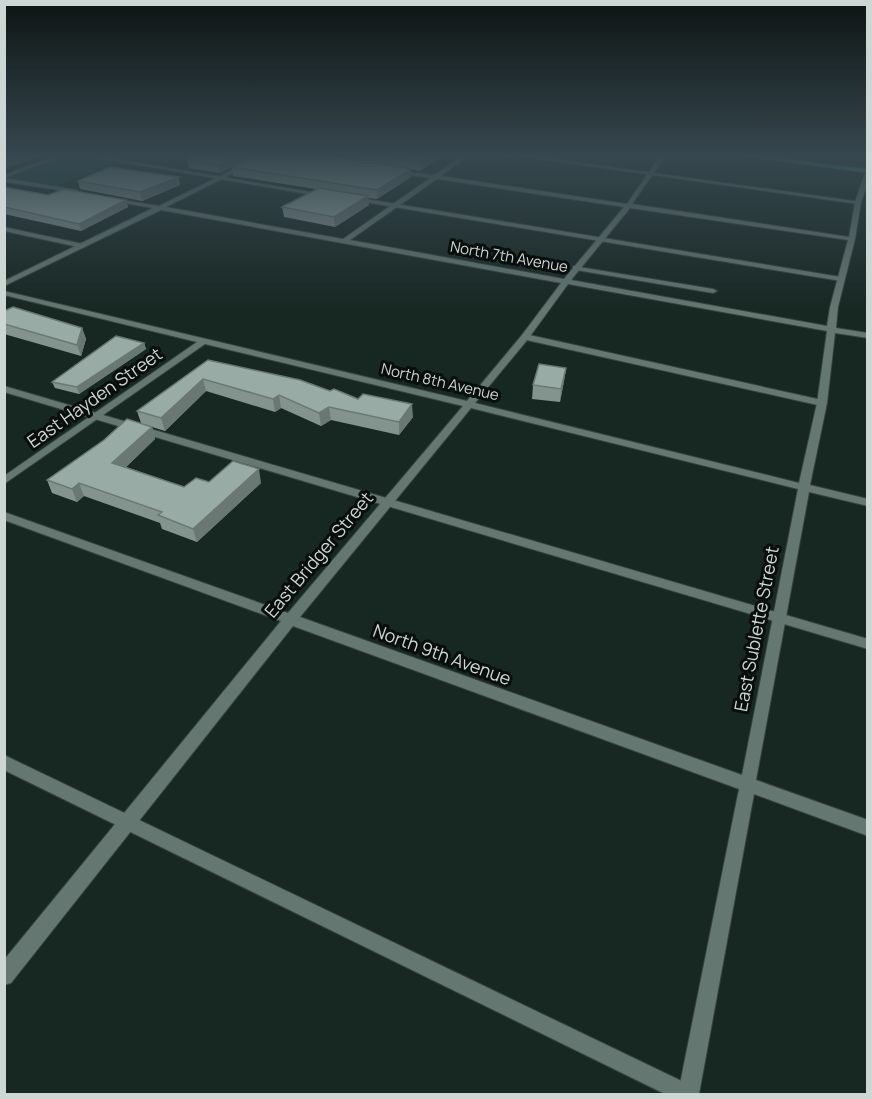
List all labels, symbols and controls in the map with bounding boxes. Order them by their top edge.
street label: North 7th Avenue [449,236,570,277]
street label: East Hayden Street [22,342,167,453]
street label: North 8th Avenue [379,358,501,405]
street label: East Bridger Street [259,486,378,622]
street label: East Sublette Street [728,544,784,714]
street label: North 9th Avenue [370,618,515,690]

